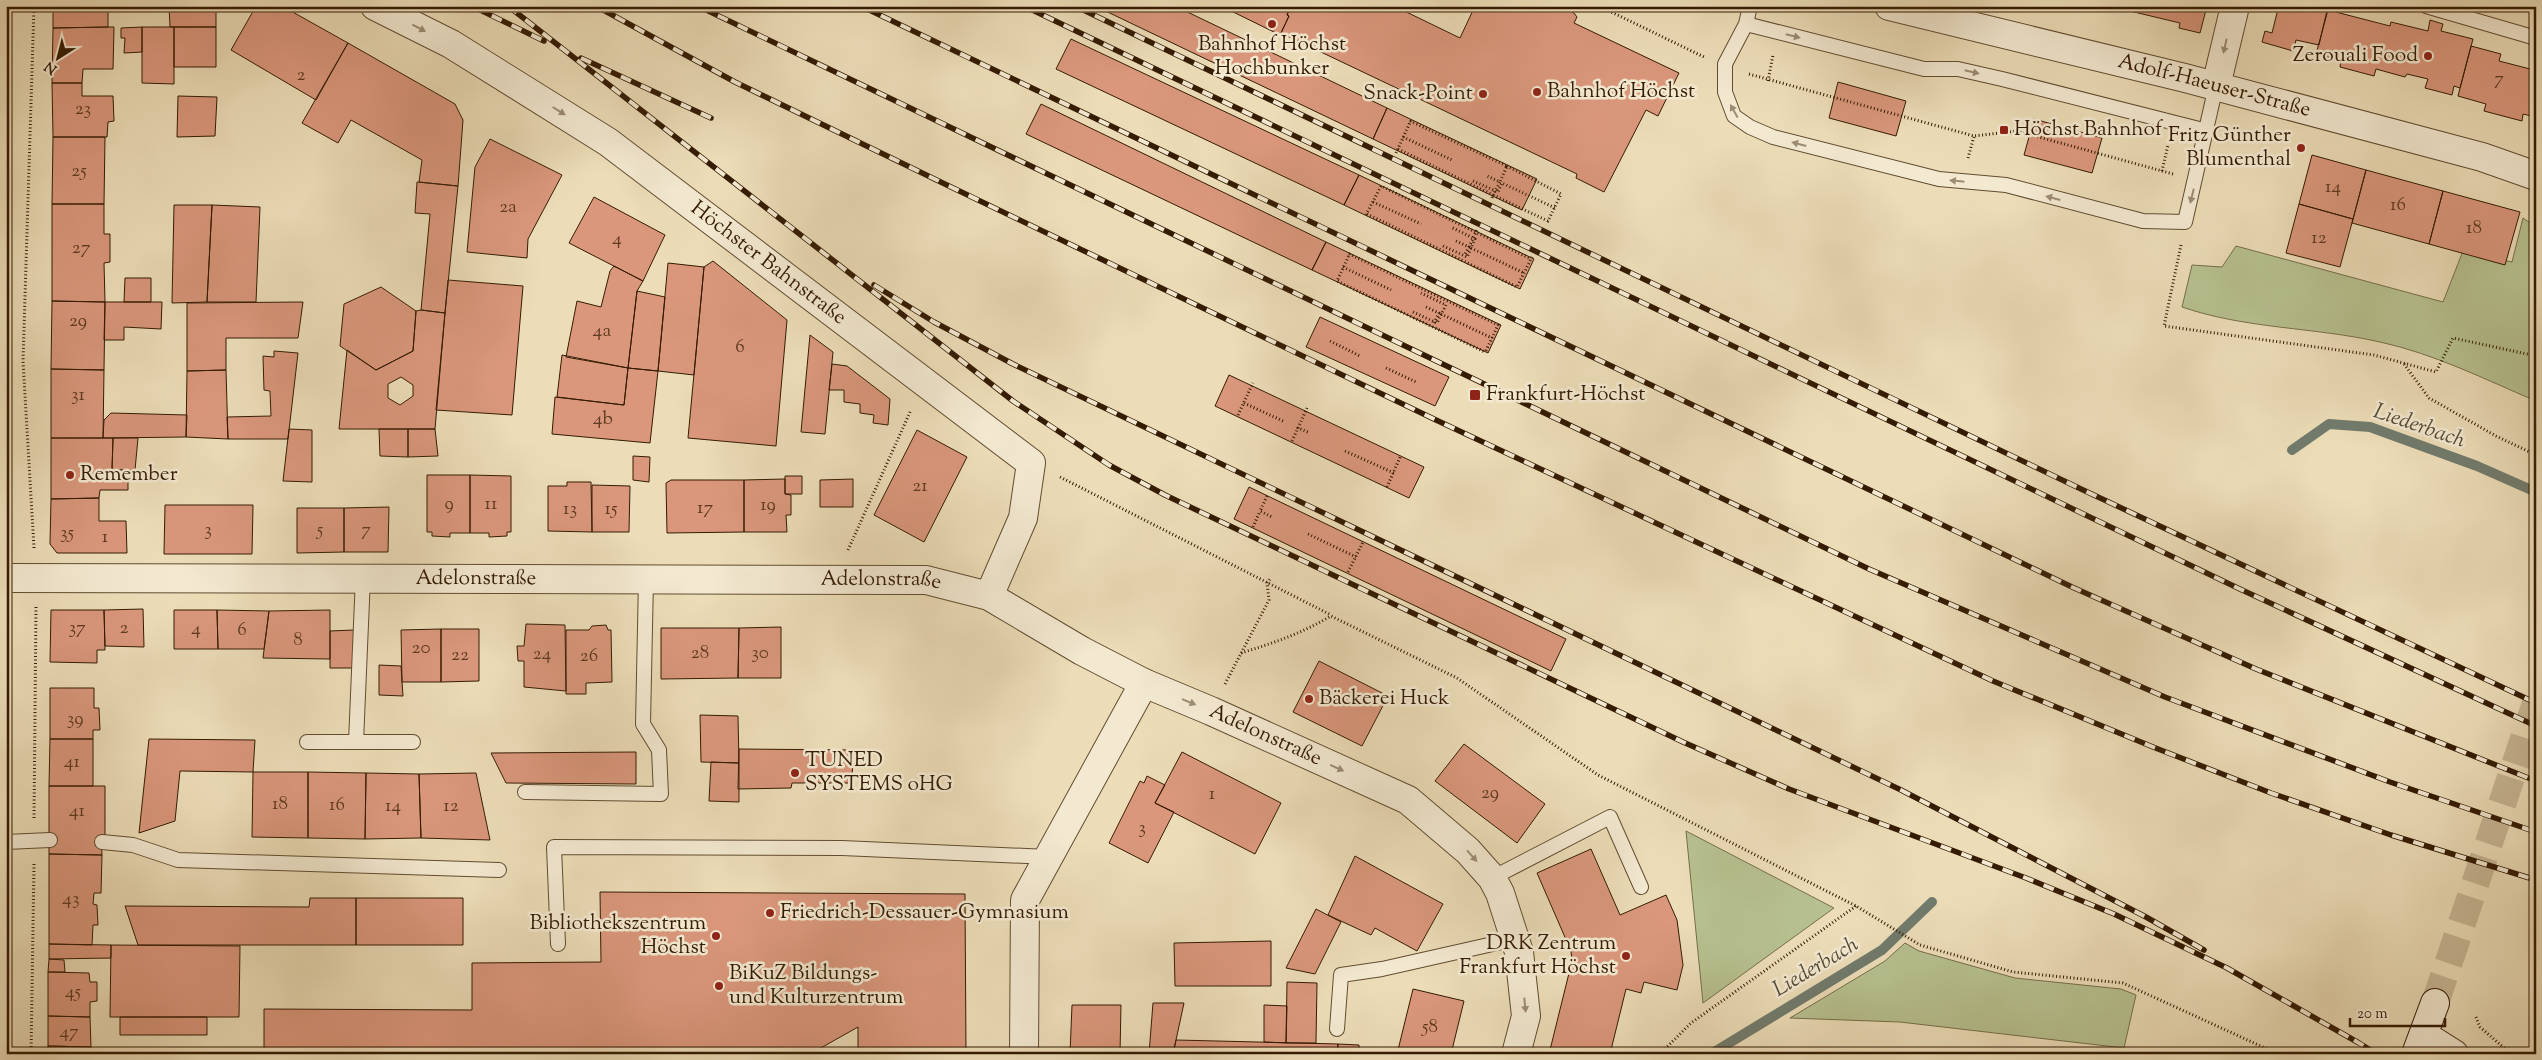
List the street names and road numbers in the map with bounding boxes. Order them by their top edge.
street label: Adolf-Haeuser-Straße [2115,47,2314,126]
street label: Höchster Bahnstraße [684,194,852,333]
street label: Adelonstraße [416,564,536,594]
street label: Adelonstraße [821,564,945,598]
street label: Adelonstraße [1204,697,1327,774]

